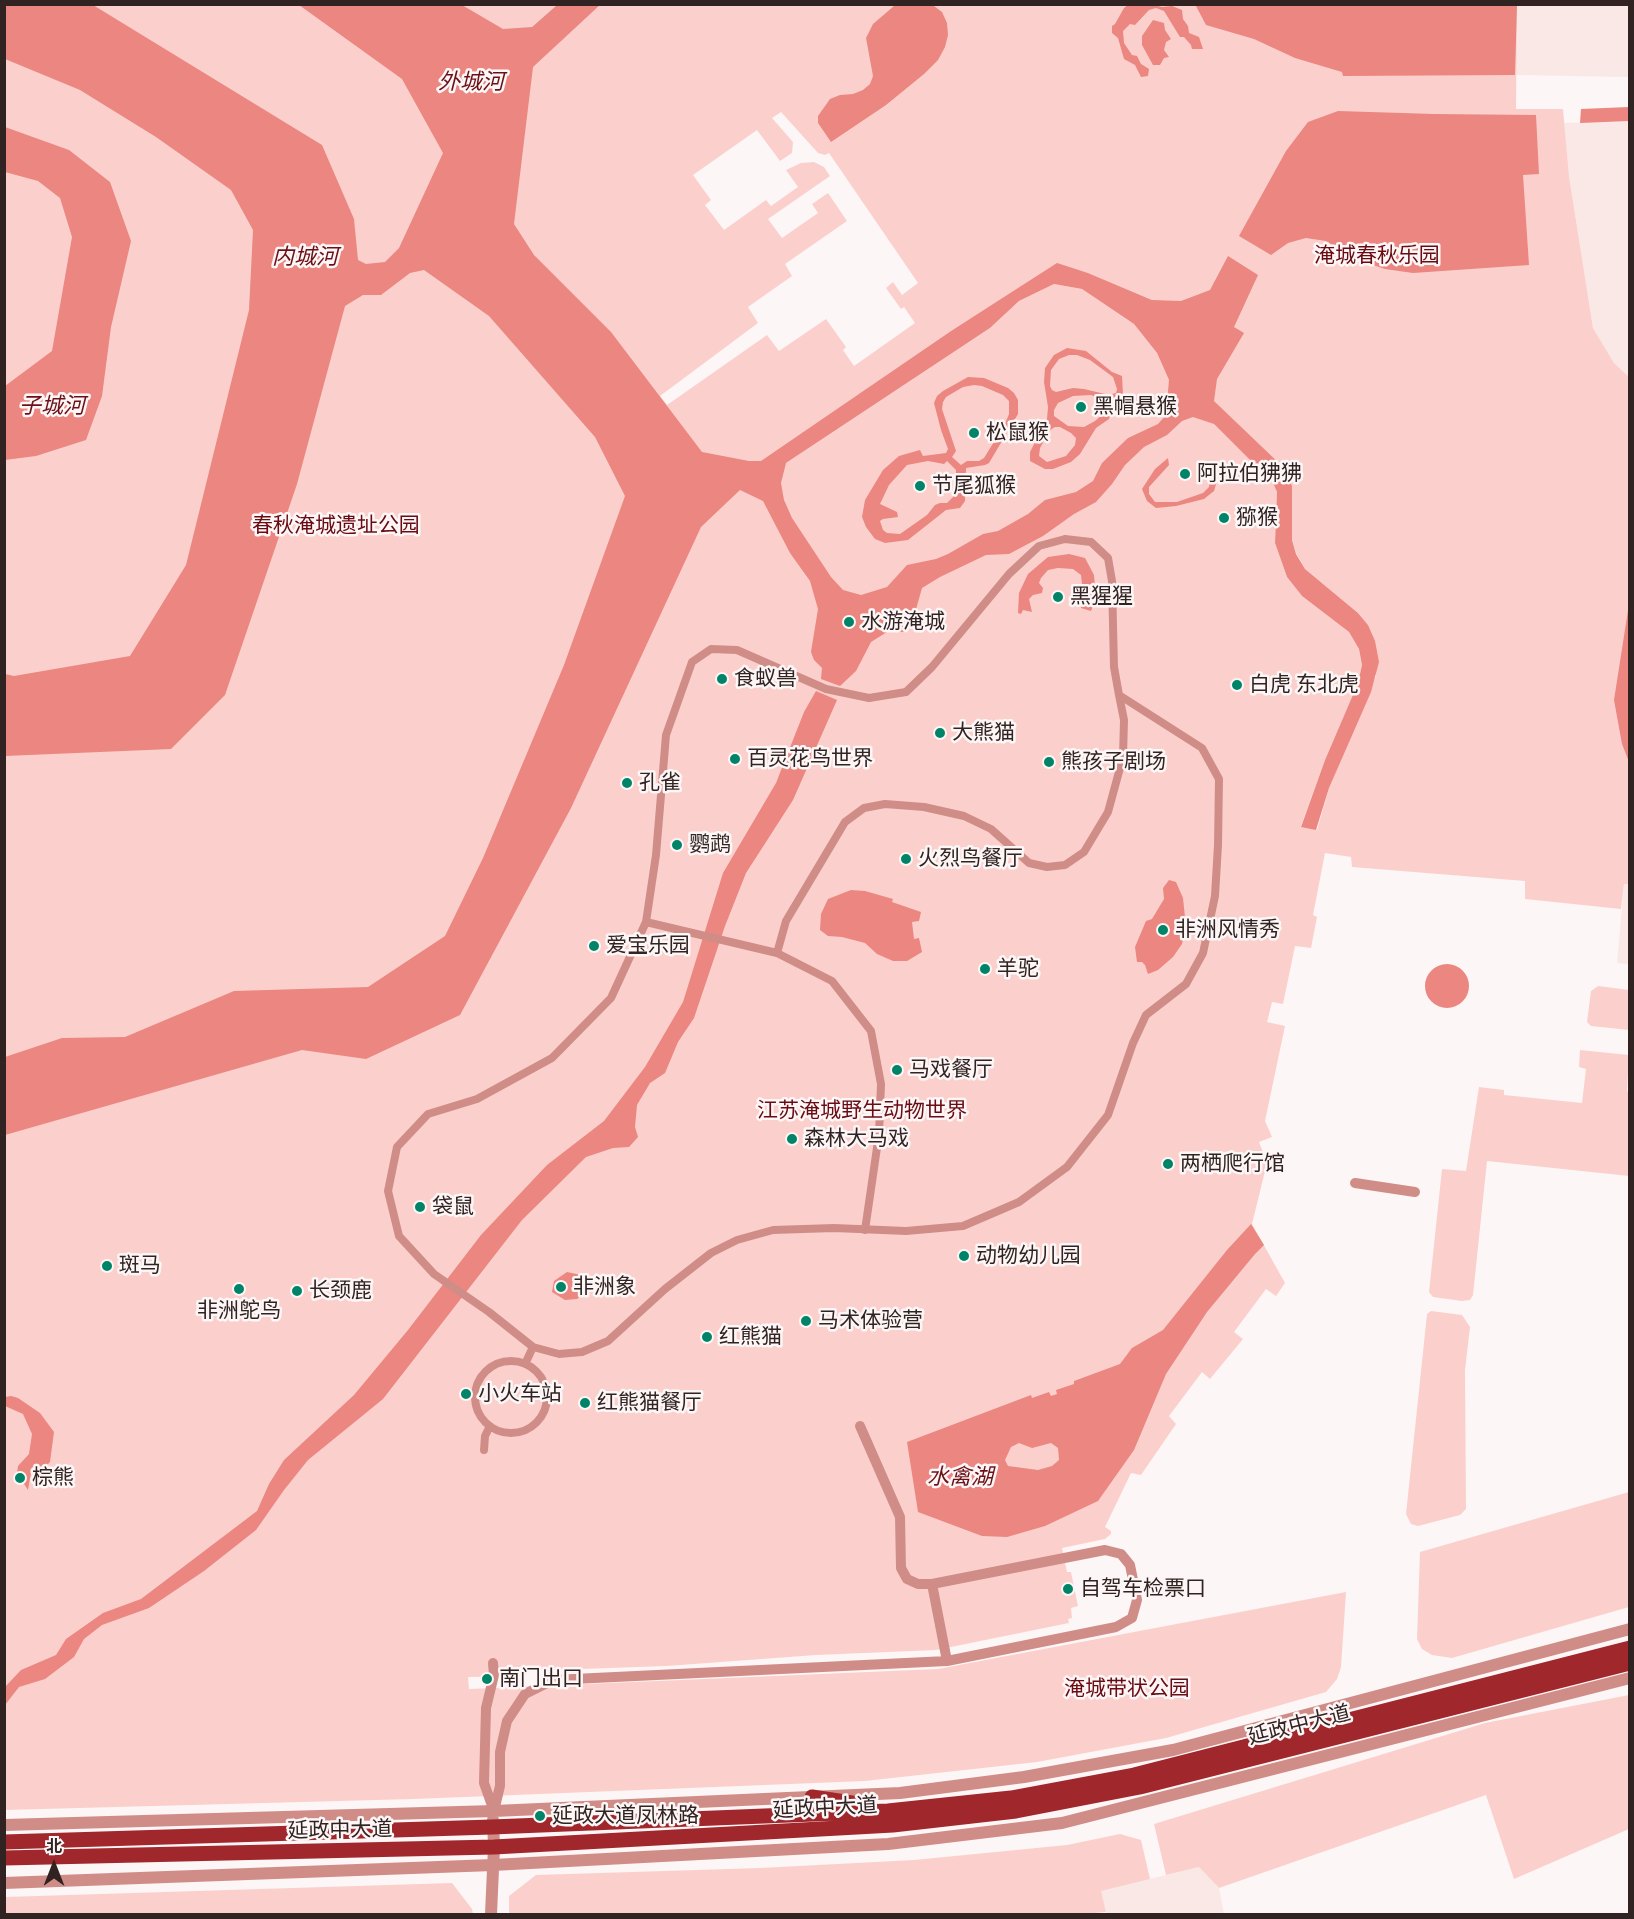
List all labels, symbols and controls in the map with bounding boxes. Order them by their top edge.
water label: 外城河 [438,69,504,95]
park label: 淹城春秋乐园 [1314,243,1440,269]
water label: 内城河 [272,244,338,270]
water label: 子城河 [19,393,85,419]
place label: 黑帽悬猴 [1093,394,1177,420]
marker: 黑帽悬猴 [1074,400,1088,414]
place label: 松鼠猴 [986,420,1049,446]
marker: 松鼠猴 [967,426,981,440]
place label: 阿拉伯狒狒 [1197,461,1302,487]
marker: 阿拉伯狒狒 [1178,467,1192,481]
place label: 节尾狐猴 [932,473,1016,499]
marker: 节尾狐猴 [913,479,927,493]
place label: 猕猴 [1236,505,1278,531]
marker: 猕猴 [1217,511,1231,525]
park label: 春秋淹城遗址公园 [252,513,420,539]
place label: 黑猩猩 [1070,584,1133,610]
marker: 黑猩猩 [1051,590,1065,604]
place label: 水游淹城 [861,609,945,635]
marker: 水游淹城 [842,615,856,629]
place label: 食蚁兽 [734,666,797,692]
marker: 食蚁兽 [715,672,729,686]
place label: 白虎 东北虎 [1249,672,1359,698]
marker: 白虎 东北虎 [1230,678,1244,692]
place label: 大熊猫 [952,720,1015,746]
marker: 大熊猫 [933,726,947,740]
place label: 百灵花鸟世界 [747,746,873,772]
place label: 熊孩子剧场 [1061,749,1166,775]
marker: 百灵花鸟世界 [728,752,742,766]
marker: 熊孩子剧场 [1042,755,1056,769]
place label: 孔雀 [639,770,681,796]
marker: 孔雀 [620,776,634,790]
place label: 鹦鹉 [689,832,731,858]
marker: 鹦鹉 [670,838,684,852]
place label: 火烈鸟餐厅 [918,846,1023,872]
marker: 火烈鸟餐厅 [899,852,913,866]
place label: 非洲风情秀 [1175,917,1280,943]
marker: 非洲风情秀 [1156,923,1170,937]
place label: 爱宝乐园 [606,933,690,959]
marker: 爱宝乐园 [587,939,601,953]
place label: 羊驼 [997,956,1039,982]
marker: 羊驼 [978,962,992,976]
place label: 马戏餐厅 [909,1057,993,1083]
marker: 马戏餐厅 [890,1063,904,1077]
park label: 江苏淹城野生动物世界 [757,1098,967,1124]
place label: 森林大马戏 [804,1126,909,1152]
marker: 森林大马戏 [785,1132,799,1146]
place label: 两栖爬行馆 [1180,1151,1285,1177]
marker: 两栖爬行馆 [1161,1157,1175,1171]
place label: 袋鼠 [432,1194,474,1220]
marker: 袋鼠 [413,1200,427,1214]
place label: 动物幼儿园 [976,1243,1081,1269]
marker: 动物幼儿园 [957,1249,971,1263]
place label: 斑马 [119,1253,161,1279]
marker: 斑马 [100,1259,114,1273]
place label: 非洲象 [573,1274,636,1300]
place label: 长颈鹿 [309,1278,372,1304]
marker: 非洲象 [554,1280,568,1294]
marker: 非洲鸵鸟 [232,1282,246,1296]
marker: 长颈鹿 [290,1284,304,1298]
place label: 非洲鸵鸟 [197,1298,281,1324]
place label: 马术体验营 [818,1308,923,1334]
marker: 马术体验营 [799,1314,813,1328]
place label: 红熊猫 [719,1324,782,1350]
marker: 红熊猫 [700,1330,714,1344]
place label: 小火车站 [478,1381,562,1407]
marker: 小火车站 [459,1387,473,1401]
place label: 红熊猫餐厅 [597,1390,702,1416]
marker: 红熊猫餐厅 [578,1396,592,1410]
water label: 水禽湖 [927,1464,993,1490]
place label: 棕熊 [32,1465,74,1491]
marker: 棕熊 [13,1471,27,1485]
place label: 自驾车检票口 [1080,1576,1206,1602]
marker: 自驾车检票口 [1061,1582,1075,1596]
place label: 南门出口 [499,1666,583,1692]
marker: 南门出口 [480,1672,494,1686]
park label: 淹城带状公园 [1064,1676,1190,1702]
street label: 延政中大道 [1245,1700,1353,1750]
street label: 延政中大道 [772,1793,878,1823]
place label: 延政大道凤林路 [552,1803,699,1829]
marker: 延政大道凤林路 [533,1809,547,1823]
street label: 延政中大道 [287,1816,393,1844]
north arrow [24,1835,84,1895]
text: 北 [46,1837,62,1856]

